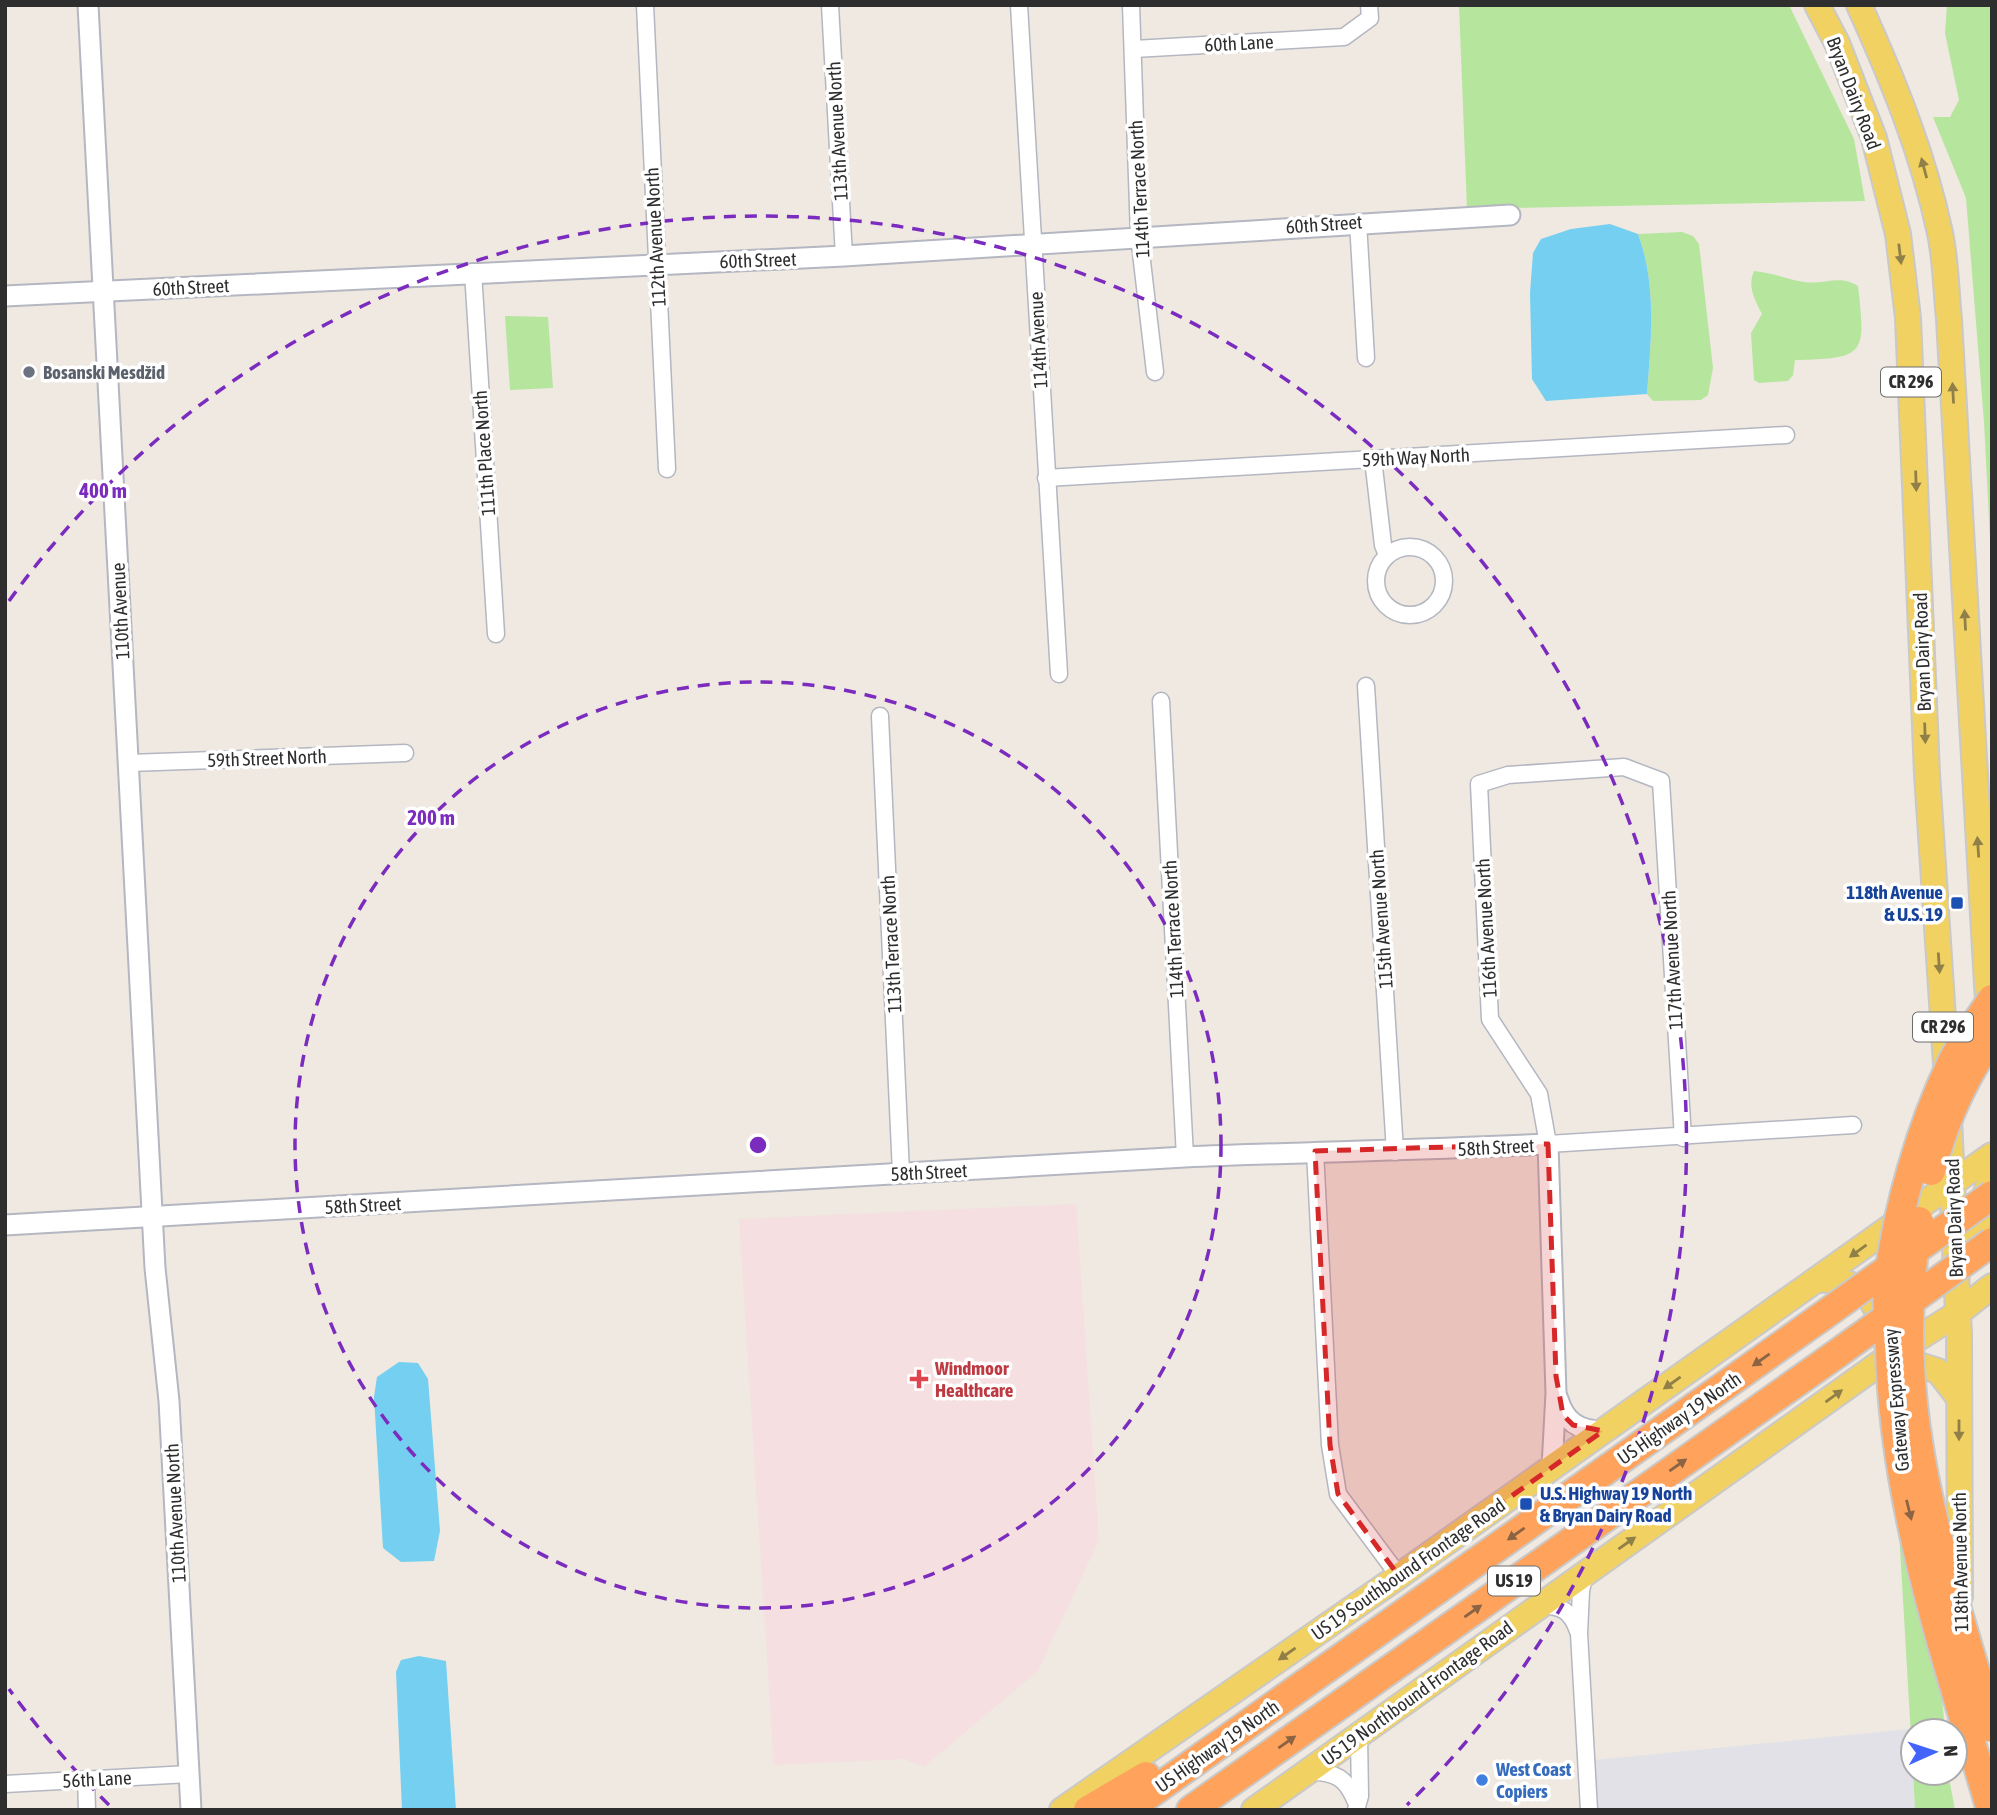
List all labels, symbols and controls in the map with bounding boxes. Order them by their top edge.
street label: 60th Lane [1204,30,1274,56]
street label: Bryan Dairy Road [1822,33,1886,153]
street label: 113th Avenue North [822,61,852,201]
street label: 114th Terrace North [1124,119,1154,259]
one-way arrow [1918,157,1929,179]
street label: 112th Avenue North [640,167,670,307]
street label: 60th Street [1285,210,1363,238]
one-way arrow [1895,244,1906,266]
street label: 60th Street [719,248,797,272]
street label: 60th Street [152,274,230,300]
street label: 114th Avenue [1024,291,1052,389]
place label: Bosanski Mesdžid [43,361,165,383]
marker: Bosanski Mesdžid [21,364,37,380]
road number: CR 296 [1881,368,1941,396]
one-way arrow [1947,381,1958,403]
street label: 111th Place North [469,390,499,516]
street label: 59th Way North [1362,443,1470,471]
one-way arrow [1910,471,1921,493]
text: 400 m [78,478,127,502]
street label: 110th Avenue [106,562,134,660]
street label: Bryan Dairy Road [1909,592,1935,712]
one-way arrow [1960,609,1971,631]
one-way arrow [1920,722,1931,744]
street label: 59th Street North [207,745,327,771]
text: 200 m [407,805,455,829]
one-way arrow [1973,836,1984,858]
street label: 115th Avenue North [1365,849,1397,989]
street label: 116th Avenue North [1471,858,1501,998]
street label: 114th Terrace North [1158,859,1188,999]
street label: 113th Terrace North [876,874,906,1014]
place label: 118th Avenue & U.S. 19 [1846,881,1943,925]
street label: 117th Avenue North [1657,890,1687,1030]
marker: 118th Avenue & U.S. 19 [1949,895,1965,911]
one-way arrow [1934,952,1945,974]
road number: CR 296 [1913,1012,1973,1042]
centre of rings [746,1133,770,1157]
street label: 58th Street [1457,1134,1535,1160]
street label: Bryan Dairy Road [1941,1158,1967,1278]
street label: 58th Street [890,1159,968,1185]
street label: 58th Street [324,1192,402,1218]
one-way arrow [1849,1244,1867,1258]
street label: Gateway Expressway [1879,1328,1913,1472]
one-way arrow [1752,1353,1770,1367]
place label: Windmoor Healthcare [934,1357,1014,1401]
street label: US Highway 19 North [1613,1367,1745,1469]
marker: Windmoor Healthcare [909,1369,929,1389]
one-way arrow [1663,1375,1681,1389]
one-way arrow [1825,1389,1843,1403]
one-way arrow [1953,1419,1965,1441]
street label: 110th Avenue North [160,1443,190,1583]
one-way arrow [1669,1458,1687,1472]
place label: U.S. Highway 19 North & Bryan Dairy Road [1540,1482,1692,1526]
street label: 118th Avenue North [1948,1492,1972,1632]
street label: US 19 Southbound Frontage Road [1307,1494,1509,1644]
marker: U.S. Highway 19 North & Bryan Dairy Road [1518,1496,1534,1512]
one-way arrow [1904,1499,1915,1521]
one-way arrow [1507,1527,1525,1541]
one-way arrow [1618,1536,1636,1550]
road number: US 19 [1488,1566,1540,1596]
one-way arrow [1464,1604,1482,1618]
street label: US 19 Northbound Frontage Road [1317,1616,1517,1770]
one-way arrow [1278,1647,1296,1661]
street label: US Highway 19 North [1151,1695,1283,1797]
north arrow [1899,1717,1969,1787]
one-way arrow [1278,1735,1296,1749]
text: N [1940,1745,1962,1757]
place label: West Coast Copiers [1495,1758,1572,1802]
street label: 56th Lane [62,1766,132,1792]
marker: West Coast Copiers [1474,1772,1490,1788]

